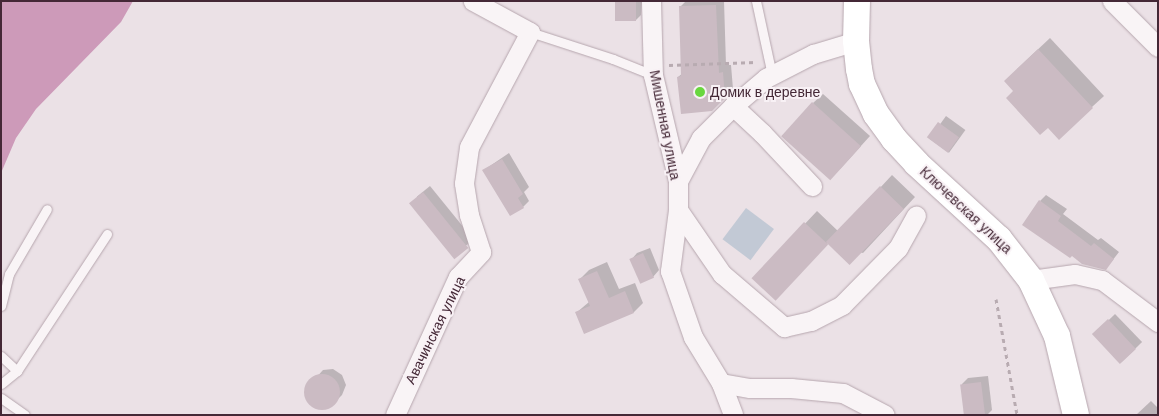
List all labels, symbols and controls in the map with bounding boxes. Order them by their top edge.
street label: Мишенная улица [646,69,684,181]
place label: Домик в деревне [710,84,820,100]
marker: Домик в деревне [694,86,706,98]
street label: Ключевская улица [916,163,1016,257]
street label: Авачинская улица [402,273,468,387]

